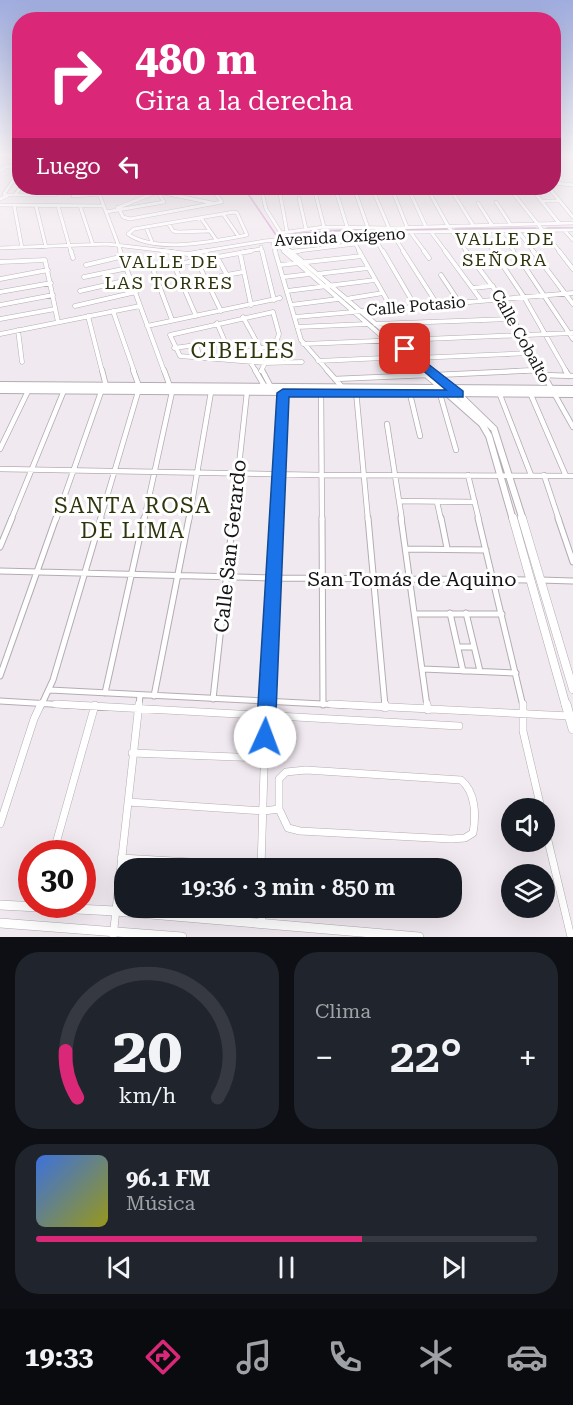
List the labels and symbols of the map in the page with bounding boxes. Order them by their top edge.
street label: Avenida Oxígeno [274,224,406,250]
district label: VALLE DE SEÑORA [455,228,555,270]
district label: VALLE DE LAS TORRES [105,251,233,293]
street label: Calle Cobalto [488,286,555,386]
street label: Calle Potasio [366,292,467,320]
pin [379,323,430,374]
district label: CIBELES [191,338,295,363]
street label: Calle San Gerardo [209,458,251,634]
district label: SANTA ROSA DE LIMA [54,493,212,543]
street label: San Tomás de Aquino [308,567,516,591]
position arrow [233,705,297,769]
speed limit sign: 30 [18,840,96,918]

